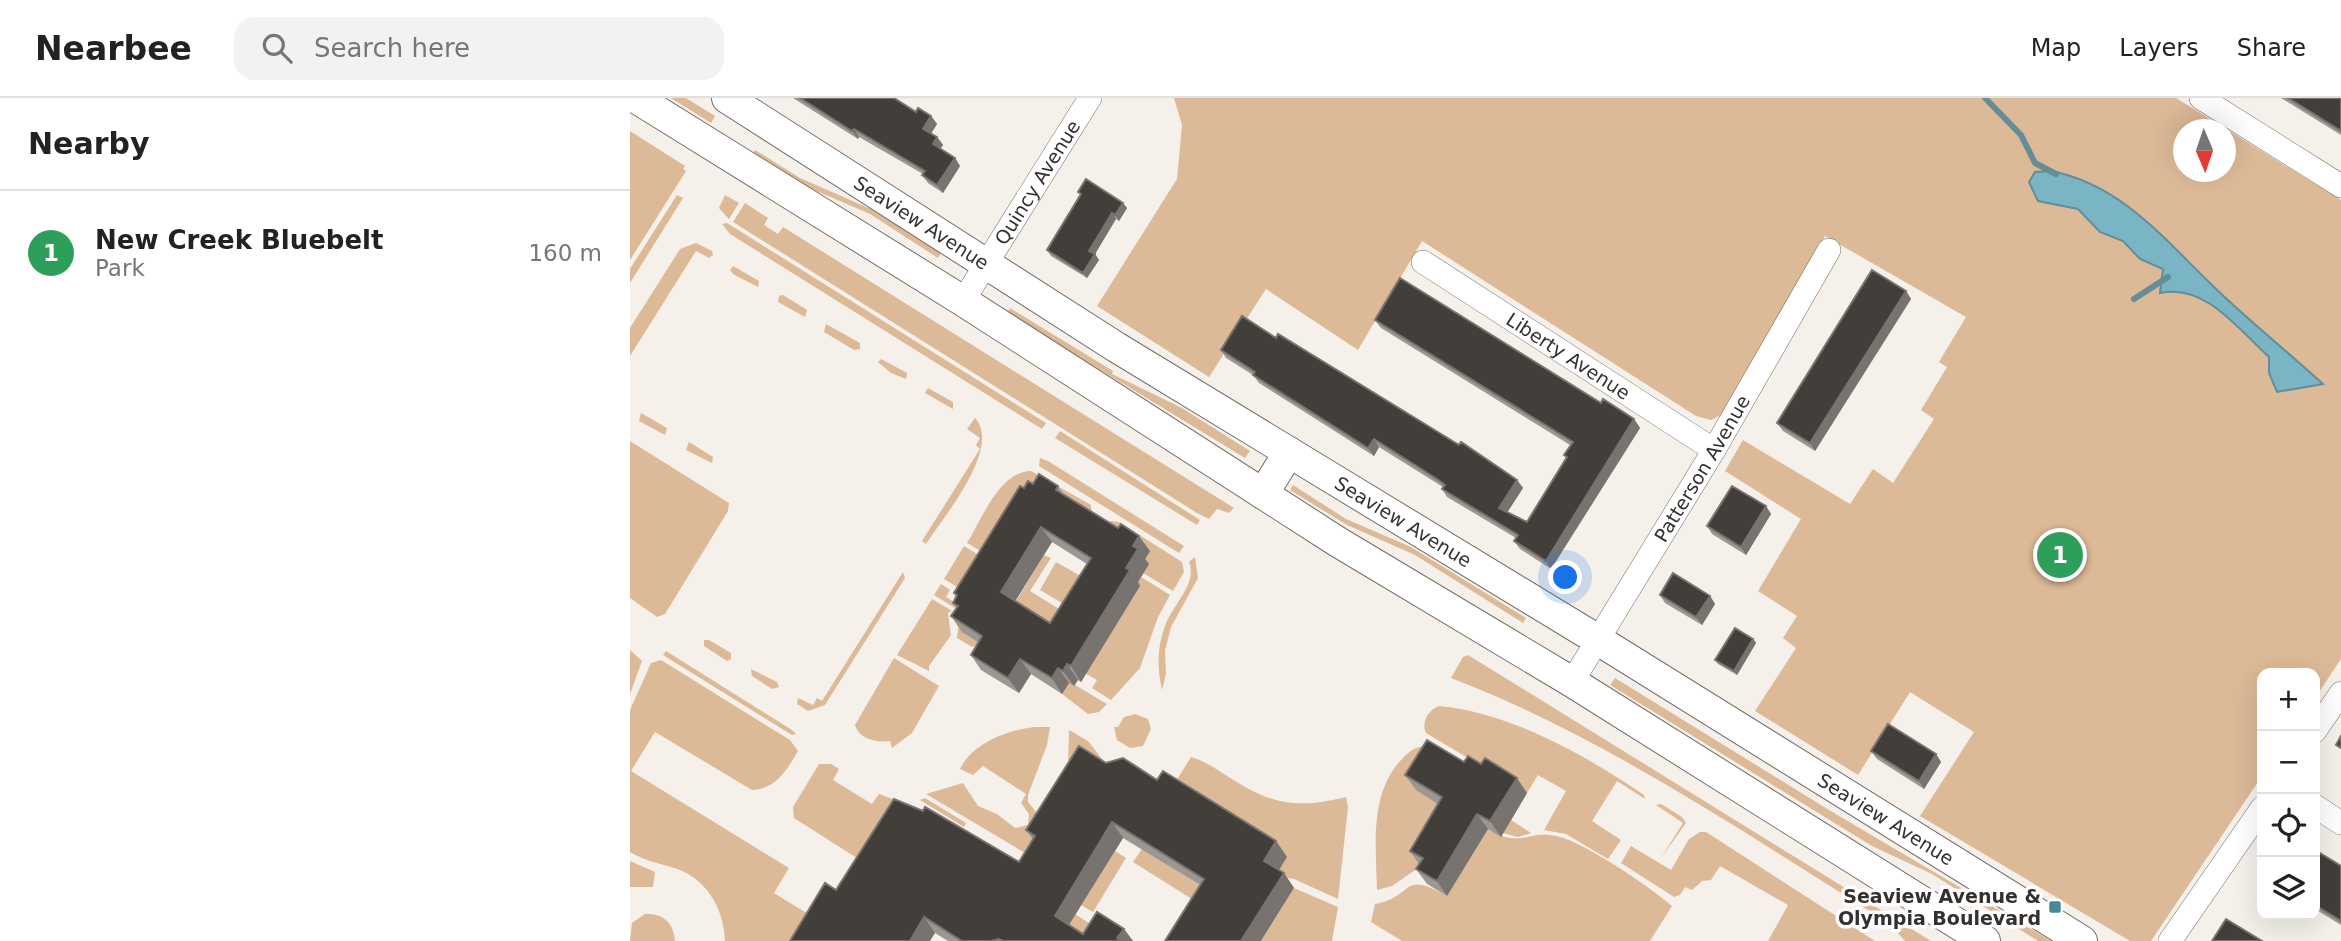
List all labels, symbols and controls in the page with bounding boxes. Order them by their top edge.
search box [234,17,724,80]
text: Nearbee [35,29,192,68]
icon: search [258,29,296,67]
text: Search here [314,33,470,63]
text: Map [2031,34,2081,62]
text: Layers [2119,34,2199,62]
text: Share [2237,34,2306,62]
street label: Quincy Avenue [990,116,1084,249]
north arrow [2173,119,2236,182]
text: Nearby [28,126,150,161]
street label: Seaview Avenue [850,171,993,274]
text: New Creek Bluebelt [95,225,383,255]
text: 1 [43,240,59,266]
text: 160 m [528,240,602,266]
text: Park [95,255,145,281]
street label: Liberty Avenue [1502,308,1634,404]
street label: Patterson Avenue [1650,391,1754,546]
street label: Seaview Avenue [1331,472,1476,571]
pin: 1 [2037,529,2083,581]
your location [1548,560,1582,594]
map controls [2257,668,2320,920]
button: + [2257,668,2320,731]
button: − [2257,731,2320,794]
street label: Seaview Avenue [1814,769,1958,870]
button: locate [2257,794,2320,857]
button: layers [2257,857,2320,920]
place label: Seaview Avenue & Olympia Boulevard [1838,885,2041,929]
marker: Seaview Avenue & Olympia Boulevard [2047,899,2063,915]

